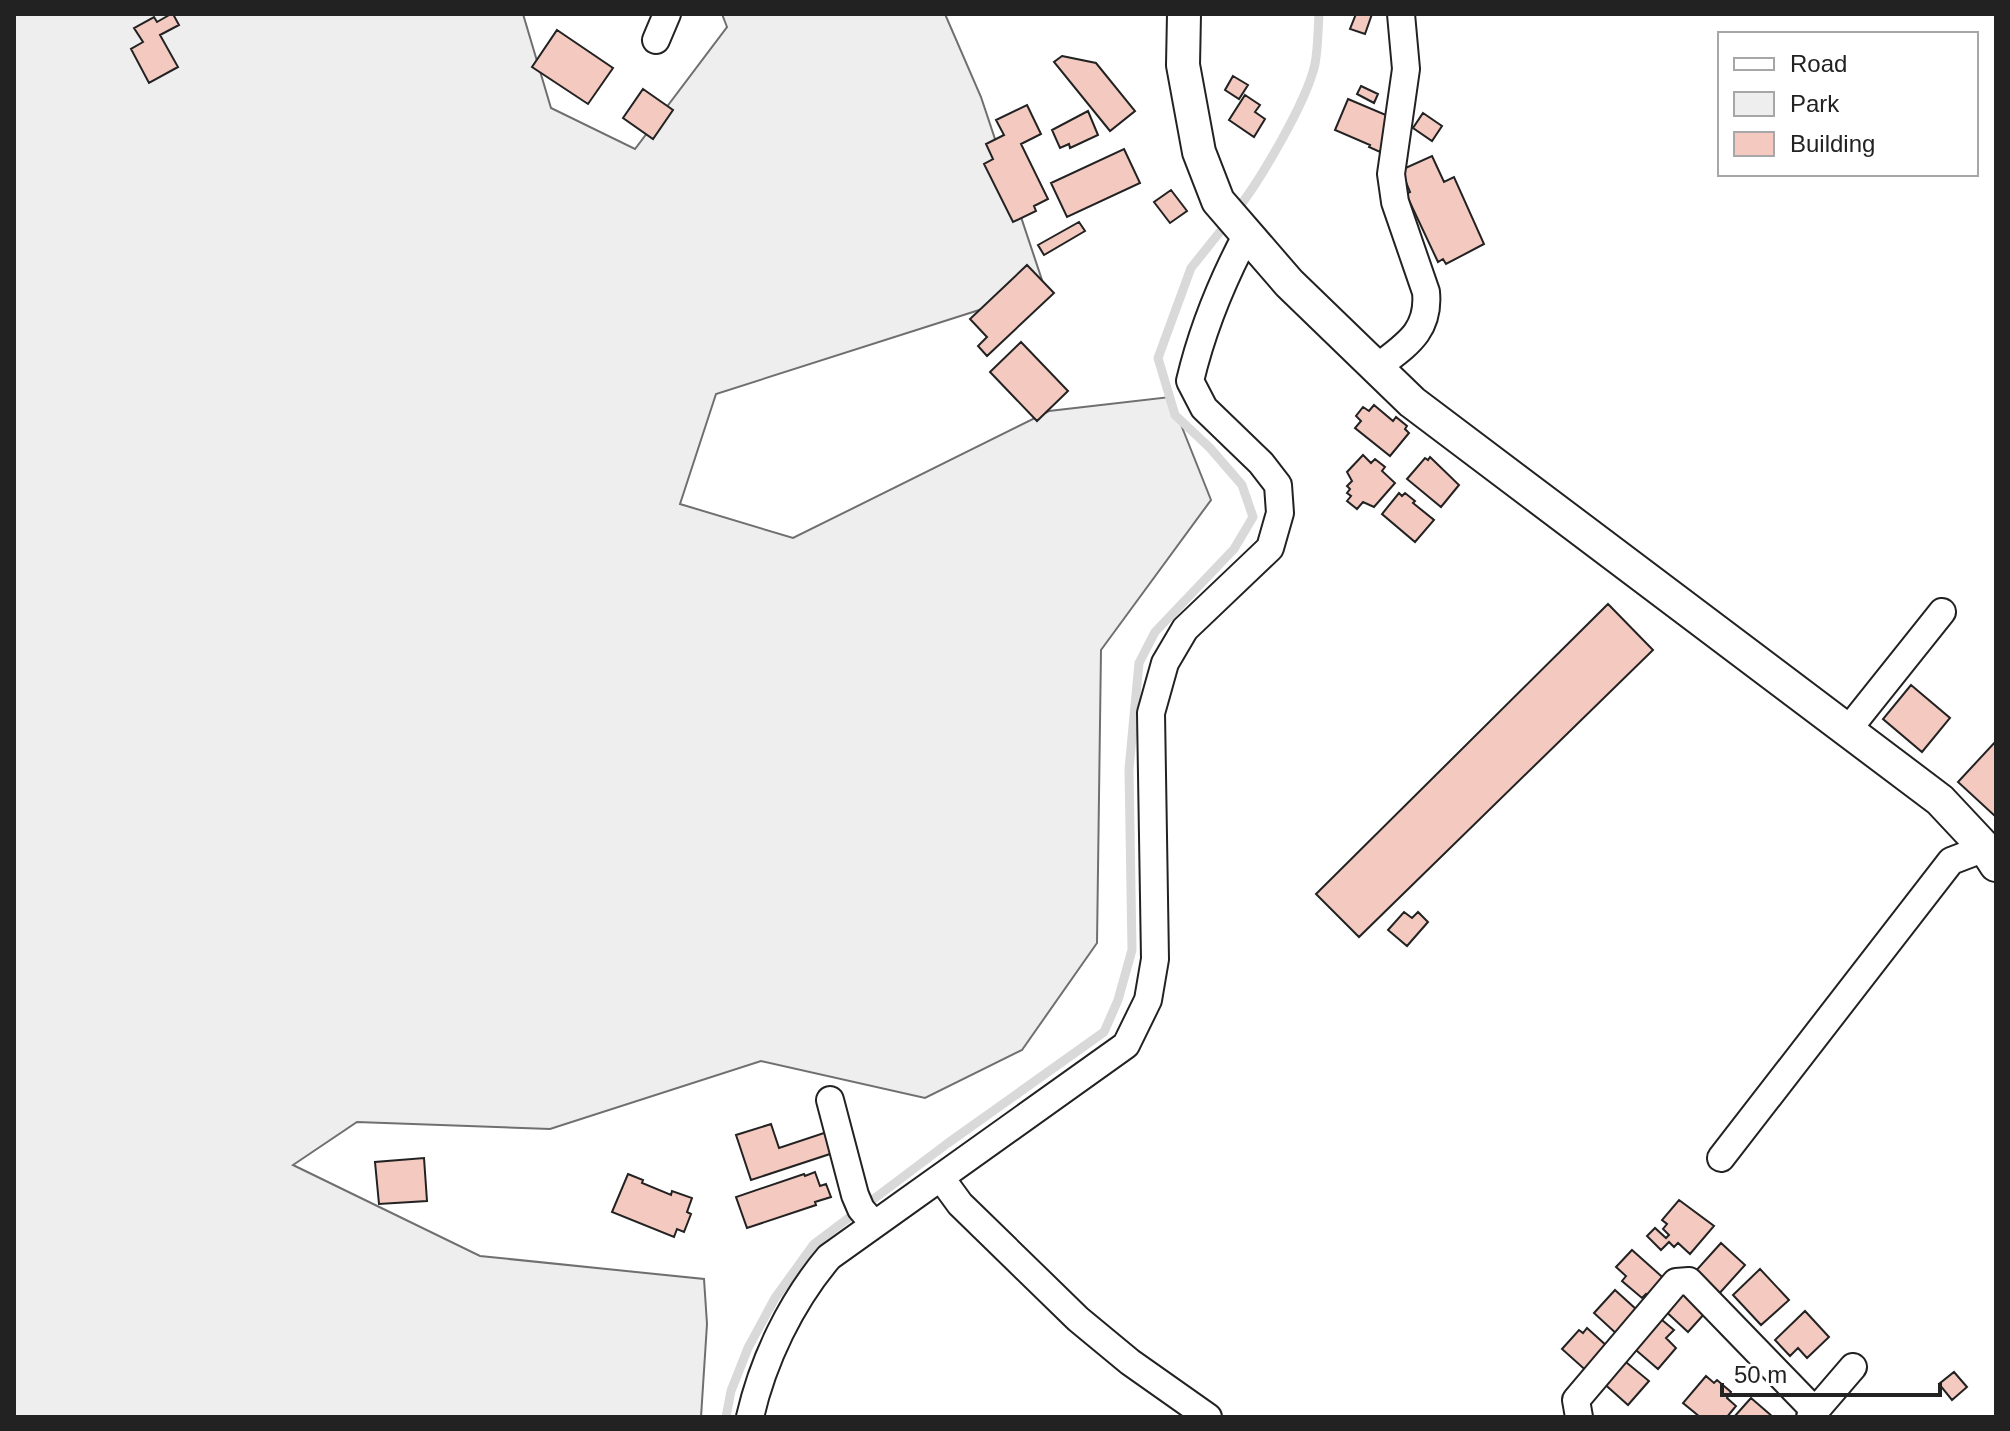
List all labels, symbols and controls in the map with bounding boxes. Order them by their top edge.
legend [1718,32,1978,176]
text: Road [1790,50,1847,77]
text: Park [1790,90,1840,117]
text: Building [1790,130,1875,157]
scale bar [1722,1347,1940,1397]
text: 50 m [1734,1361,1787,1388]

